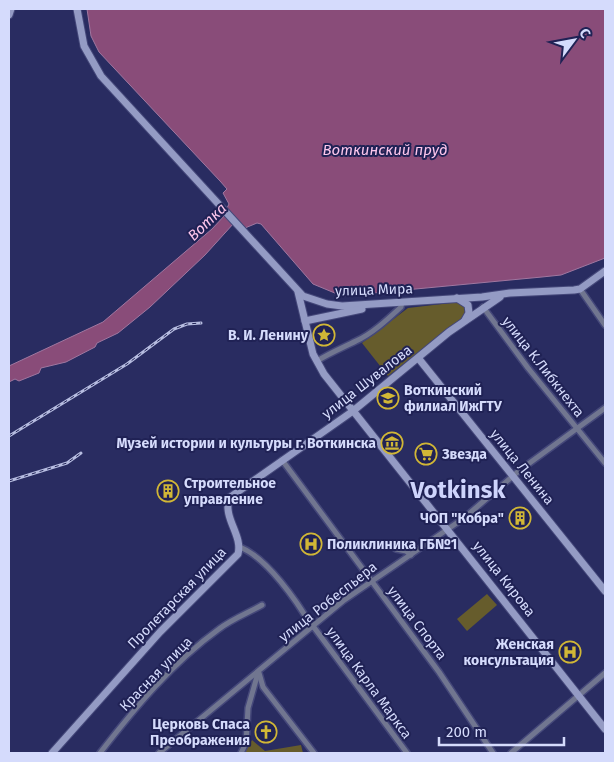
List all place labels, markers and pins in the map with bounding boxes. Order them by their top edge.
place icon: В. И. Ленину [312,323,336,347]
place label: В. И. Ленину [228,327,309,344]
place label: Воткинский филиал ИжГТУ [404,382,503,415]
school or university icon: Воткинский филиал ИжГТУ [376,386,400,410]
museum icon: Музей истории и культуры г. Воткинска [380,431,404,455]
place label: Музей истории и культуры г. Воткинска [116,435,376,452]
supermarket icon: Звезда [414,442,438,466]
place label: Звезда [441,446,487,463]
place label: Строительное управление [183,475,276,508]
building icon: Строительное управление [156,479,180,503]
building icon: ЧОП "Кобра" [508,506,532,530]
place label: ЧОП "Кобра" [420,510,504,527]
hospital icon: Поликлиника ГБ№1 [299,532,323,556]
place label: Поликлиника ГБ№1 [327,536,457,553]
place label: Женская консультация [464,636,554,669]
hospital icon: Женская консультация [558,640,582,664]
place label: Церковь Спаса Преображения [150,716,250,749]
church icon: Церковь Спаса Преображения [254,720,278,744]

